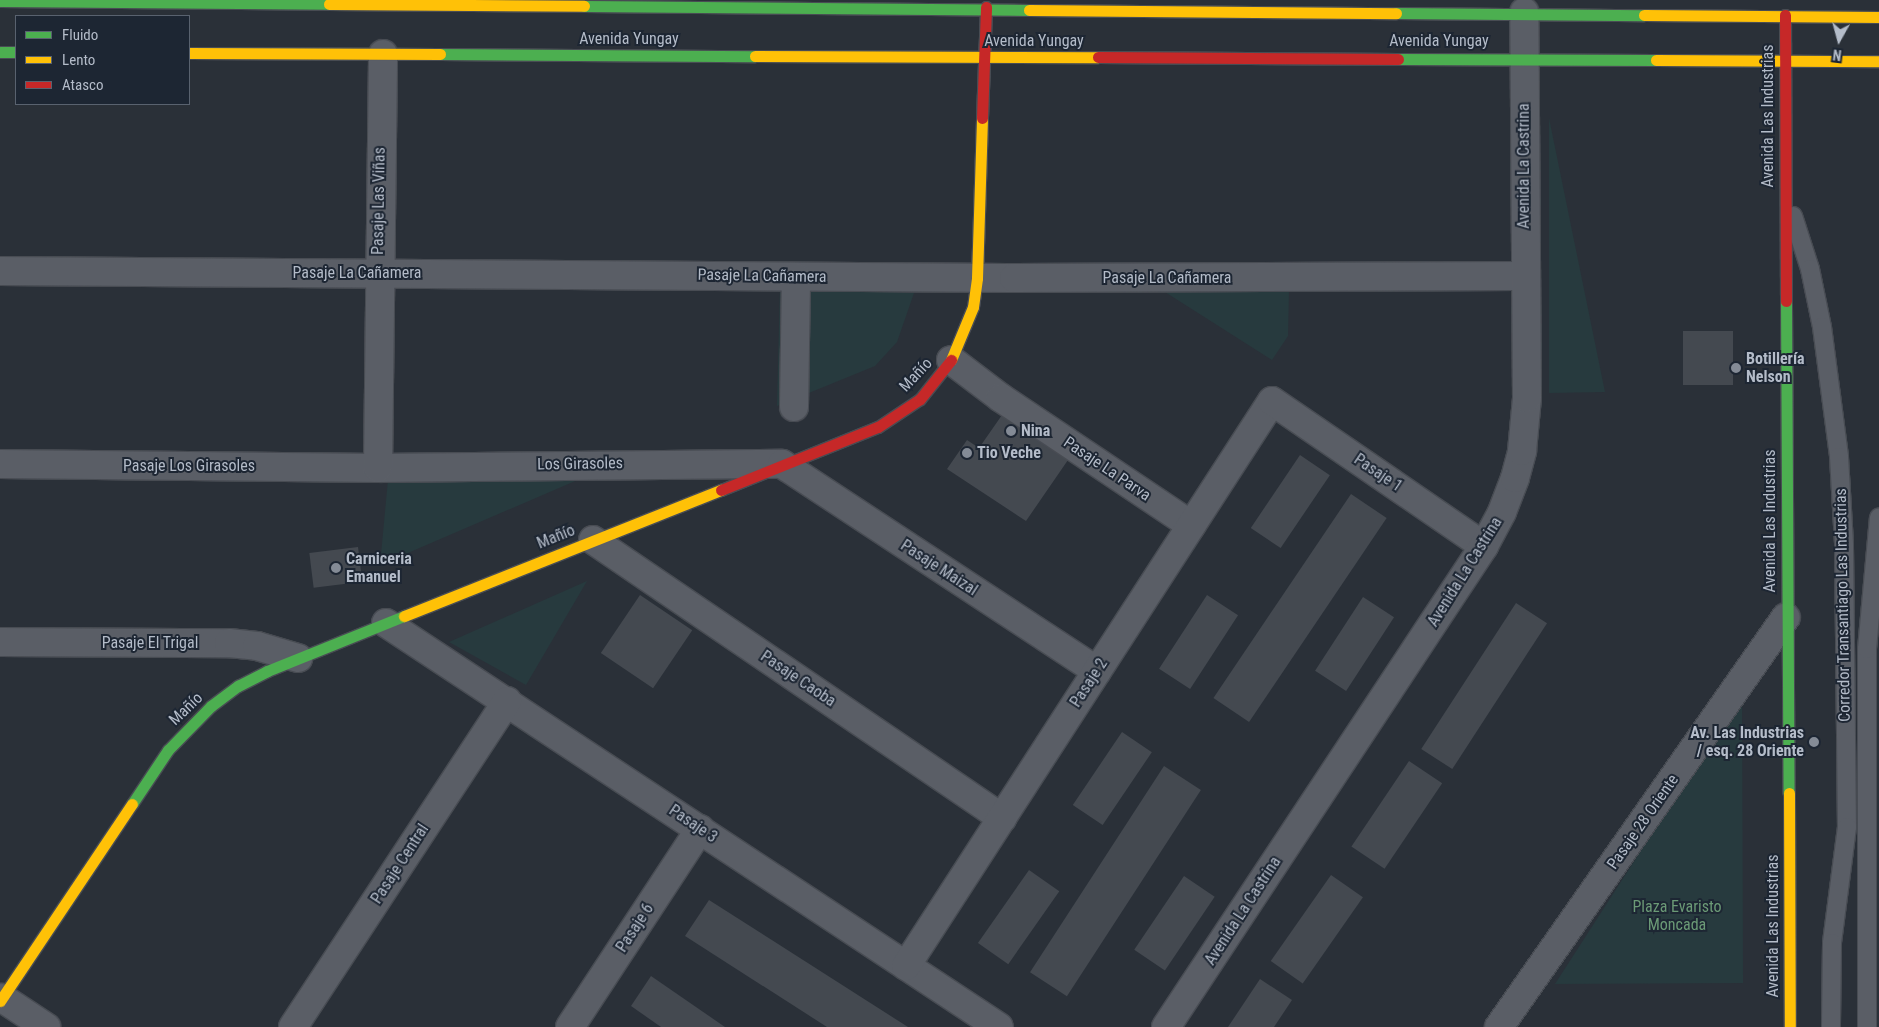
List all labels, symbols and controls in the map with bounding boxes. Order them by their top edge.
legend [15,15,190,105]
north arrow [1814,15,1864,65]
text: Fluido [62,26,98,44]
street label: Avenida Yungay [579,29,679,49]
street label: Avenida Yungay [984,31,1084,51]
street label: Avenida Yungay [1389,31,1489,51]
street label: Avenida Las Industrias [1758,45,1778,187]
text: N [1832,46,1842,63]
text: Lento [62,51,95,69]
text: Atasco [62,76,103,94]
street label: Avenida La Castrina [1514,103,1534,229]
street label: Pasaje Las Viñas [368,147,390,255]
street label: Pasaje La Cañamera [292,263,422,283]
street label: Pasaje La Cañamera [697,265,827,287]
street label: Pasaje La Cañamera [1102,268,1232,288]
place label: Botillería Nelson [1746,349,1805,387]
street label: Mañío [896,354,936,396]
marker: Botillería Nelson [1730,362,1742,374]
place label: Nina [1021,421,1050,441]
marker: Nina [1005,425,1017,437]
street label: Pasaje La Parva [1060,433,1154,505]
place label: Tio Veche [977,443,1041,463]
marker: Tio Veche [961,447,973,459]
street label: Pasaje 1 [1350,450,1406,496]
street label: Avenida Las Industrias [1760,450,1780,592]
street label: Los Girasoles [537,454,623,474]
street label: Pasaje Los Girasoles [123,456,255,476]
street label: Corredor Transantiago Las Industrias [1831,488,1855,722]
street label: Avenida La Castrina [1424,514,1506,630]
street label: Mañío [534,521,578,553]
street label: Pasaje Maizal [897,536,981,600]
place label: Carniceria Emanuel [346,549,412,587]
marker: Carniceria Emanuel [330,562,342,574]
street label: Pasaje El Trigal [102,633,198,653]
street label: Pasaje Caoba [757,647,839,711]
street label: Pasaje 2 [1066,655,1112,711]
street label: Mañío [165,688,207,730]
place label: Av. Las Industrias / esq. 28 Oriente [1690,723,1804,761]
marker: Av. Las Industrias / esq. 28 Oriente [1808,736,1820,748]
street label: Pasaje 28 Oriente [1603,771,1683,873]
street label: Pasaje 3 [665,801,721,847]
street label: Pasaje Central [367,821,433,907]
street label: Avenida La Castrina [1201,853,1285,969]
street label: Avenida Las Industrias [1763,855,1783,997]
park label: Plaza Evaristo Moncada [1632,897,1722,935]
street label: Pasaje 6 [612,900,658,956]

